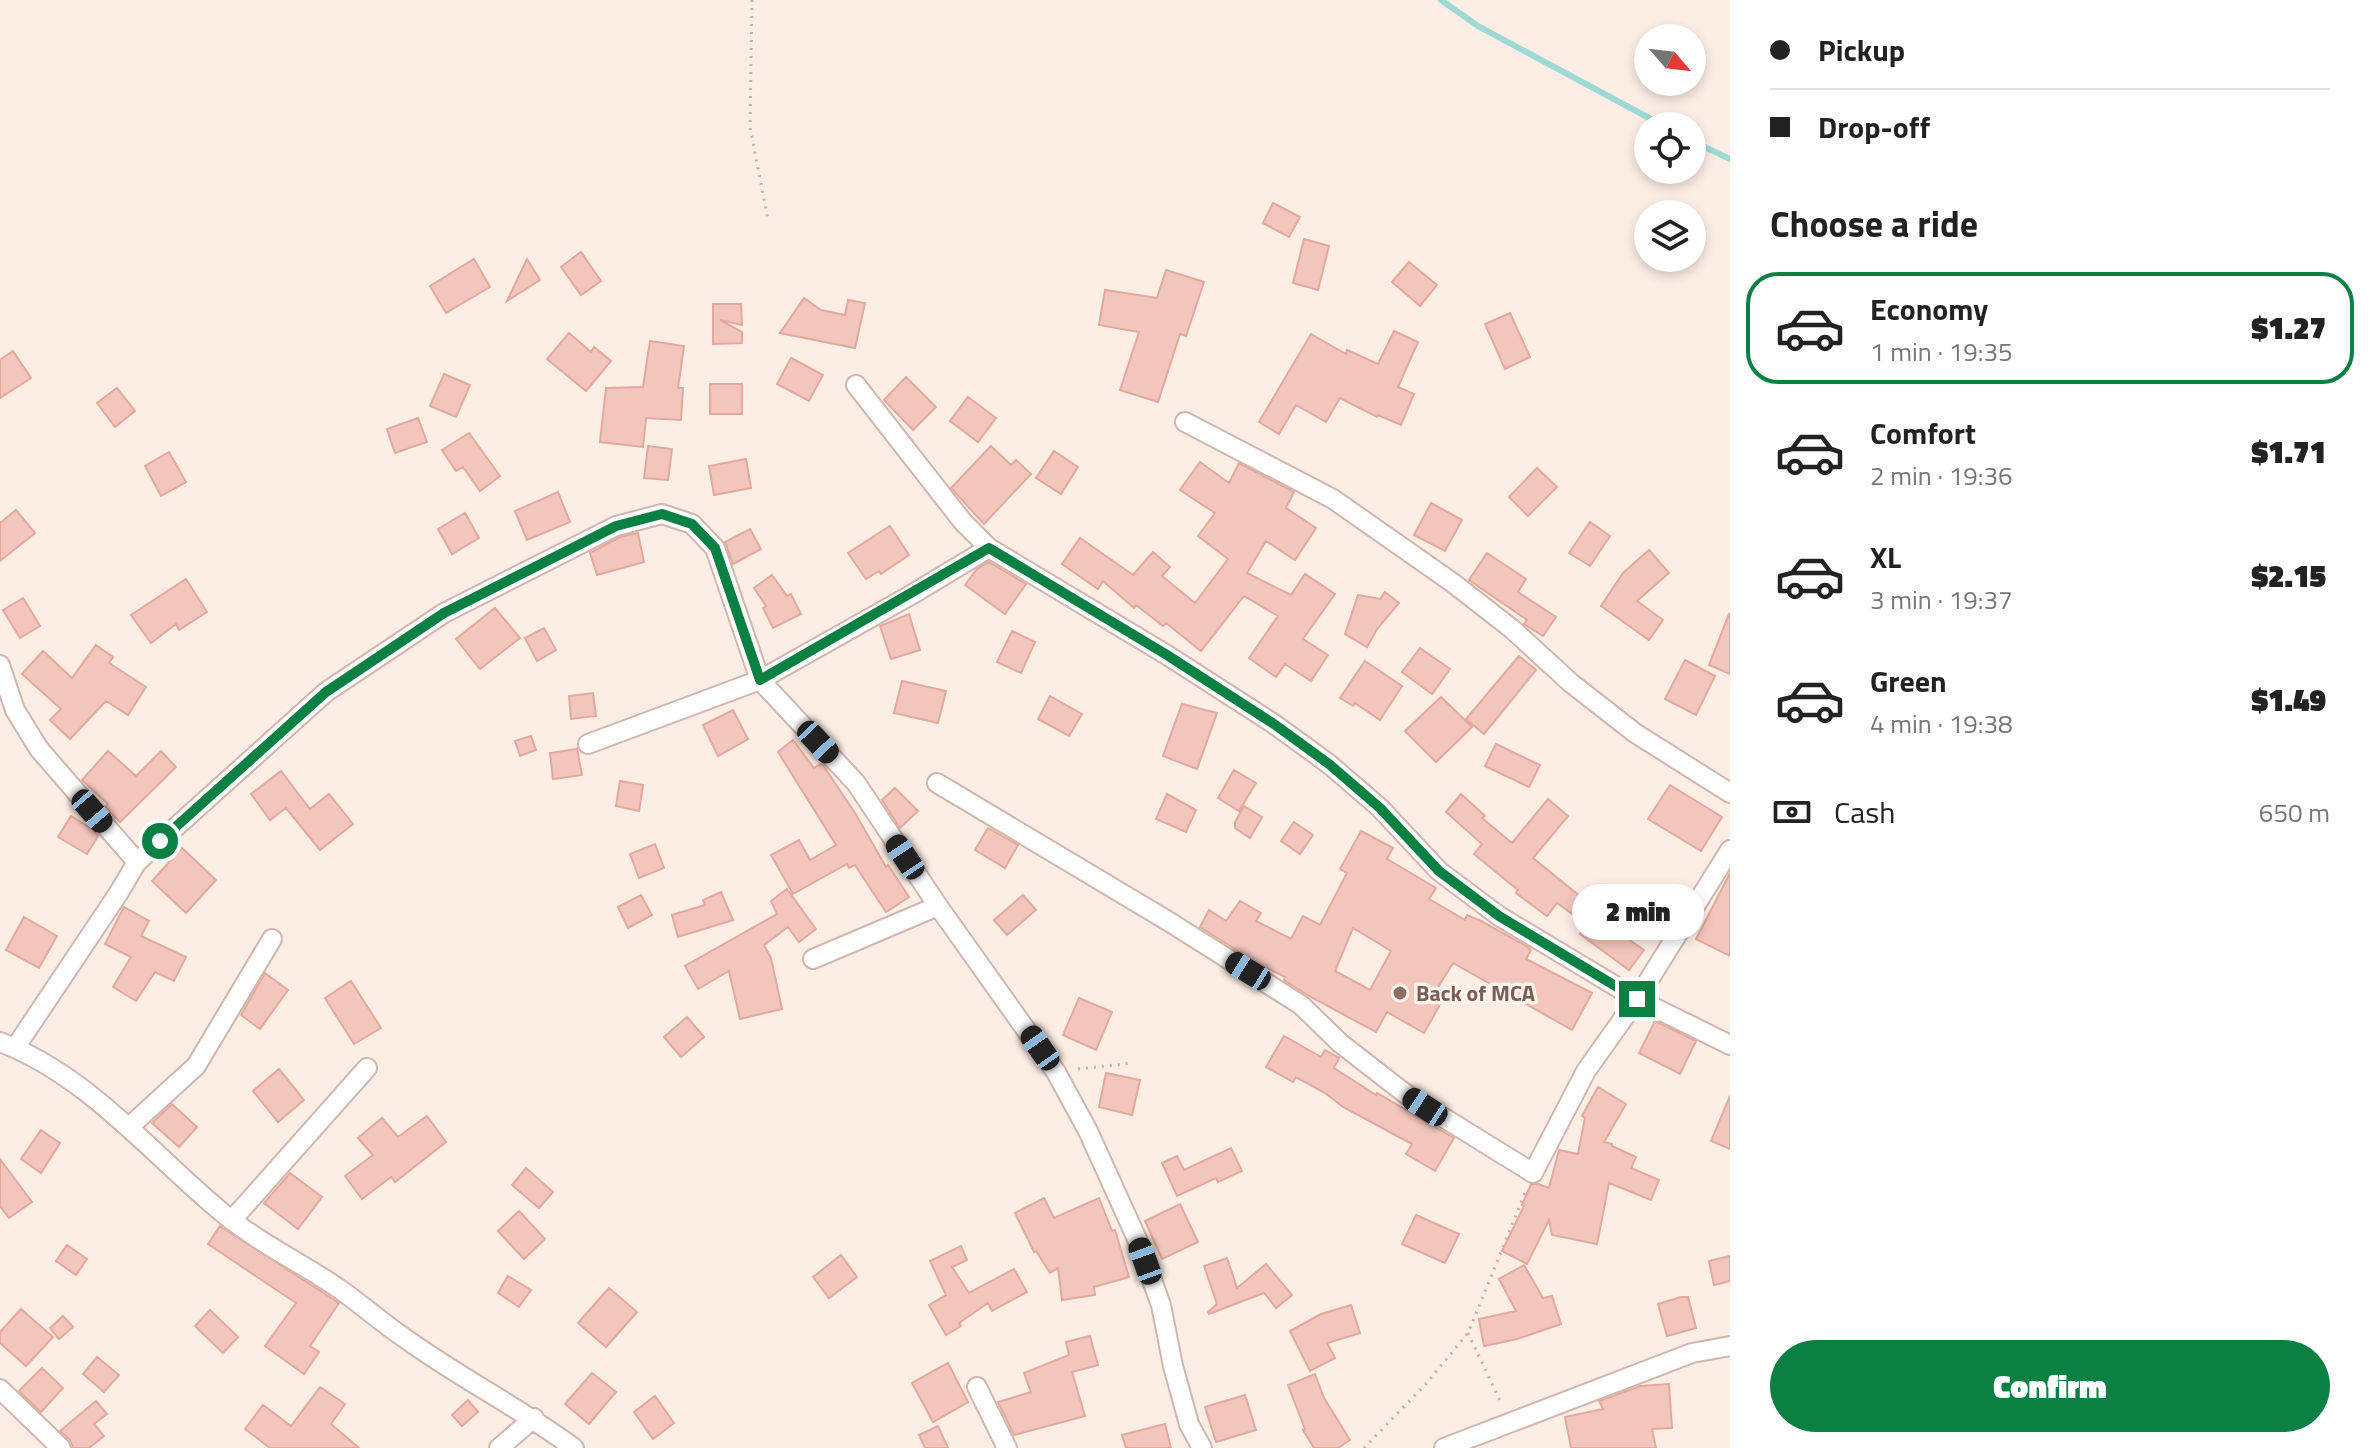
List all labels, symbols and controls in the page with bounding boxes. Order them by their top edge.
north arrow [1634,24,1706,96]
map controls [1634,24,1706,272]
text: Pickup [1818,27,1905,73]
text: Drop-off [1818,104,1930,150]
button: locate [1634,112,1706,184]
text: Choose a ride [1770,196,1978,251]
button: layers [1634,200,1706,272]
text: Economy [1870,286,1988,332]
icon: car [1774,292,1846,364]
text: $1.27 [2252,305,2326,351]
text: 1 min · 19:35 [1870,332,2013,371]
text: Comfort [1870,410,1976,456]
icon: car [1774,416,1846,488]
text: $1.71 [2252,429,2326,475]
text: 2 min · 19:36 [1870,456,2013,495]
text: XL [1870,534,1901,580]
icon: car [1774,540,1846,612]
text: $2.15 [2252,553,2326,599]
text: 3 min · 19:37 [1870,580,2013,619]
text: Green [1870,658,1947,704]
icon: car [1774,664,1846,736]
text: $1.49 [2252,677,2326,723]
text: 4 min · 19:38 [1870,704,2013,743]
car [793,716,843,768]
car [67,785,117,837]
text: Cash [1834,789,1895,835]
icon: cash [1770,790,1814,834]
text: 650 m [2259,793,2330,832]
route start [142,823,178,859]
car [882,830,928,884]
callout: 2 min [1571,883,1703,939]
text: 2 min [1606,892,1670,931]
car [1221,948,1275,994]
place label: Back of MCA [1416,976,1535,1010]
route end [1619,981,1655,1017]
marker: Back of MCA [1391,984,1409,1002]
car [1016,1021,1064,1075]
car [1398,1084,1452,1130]
car [1126,1234,1164,1288]
button: Confirm [1770,1340,2330,1432]

